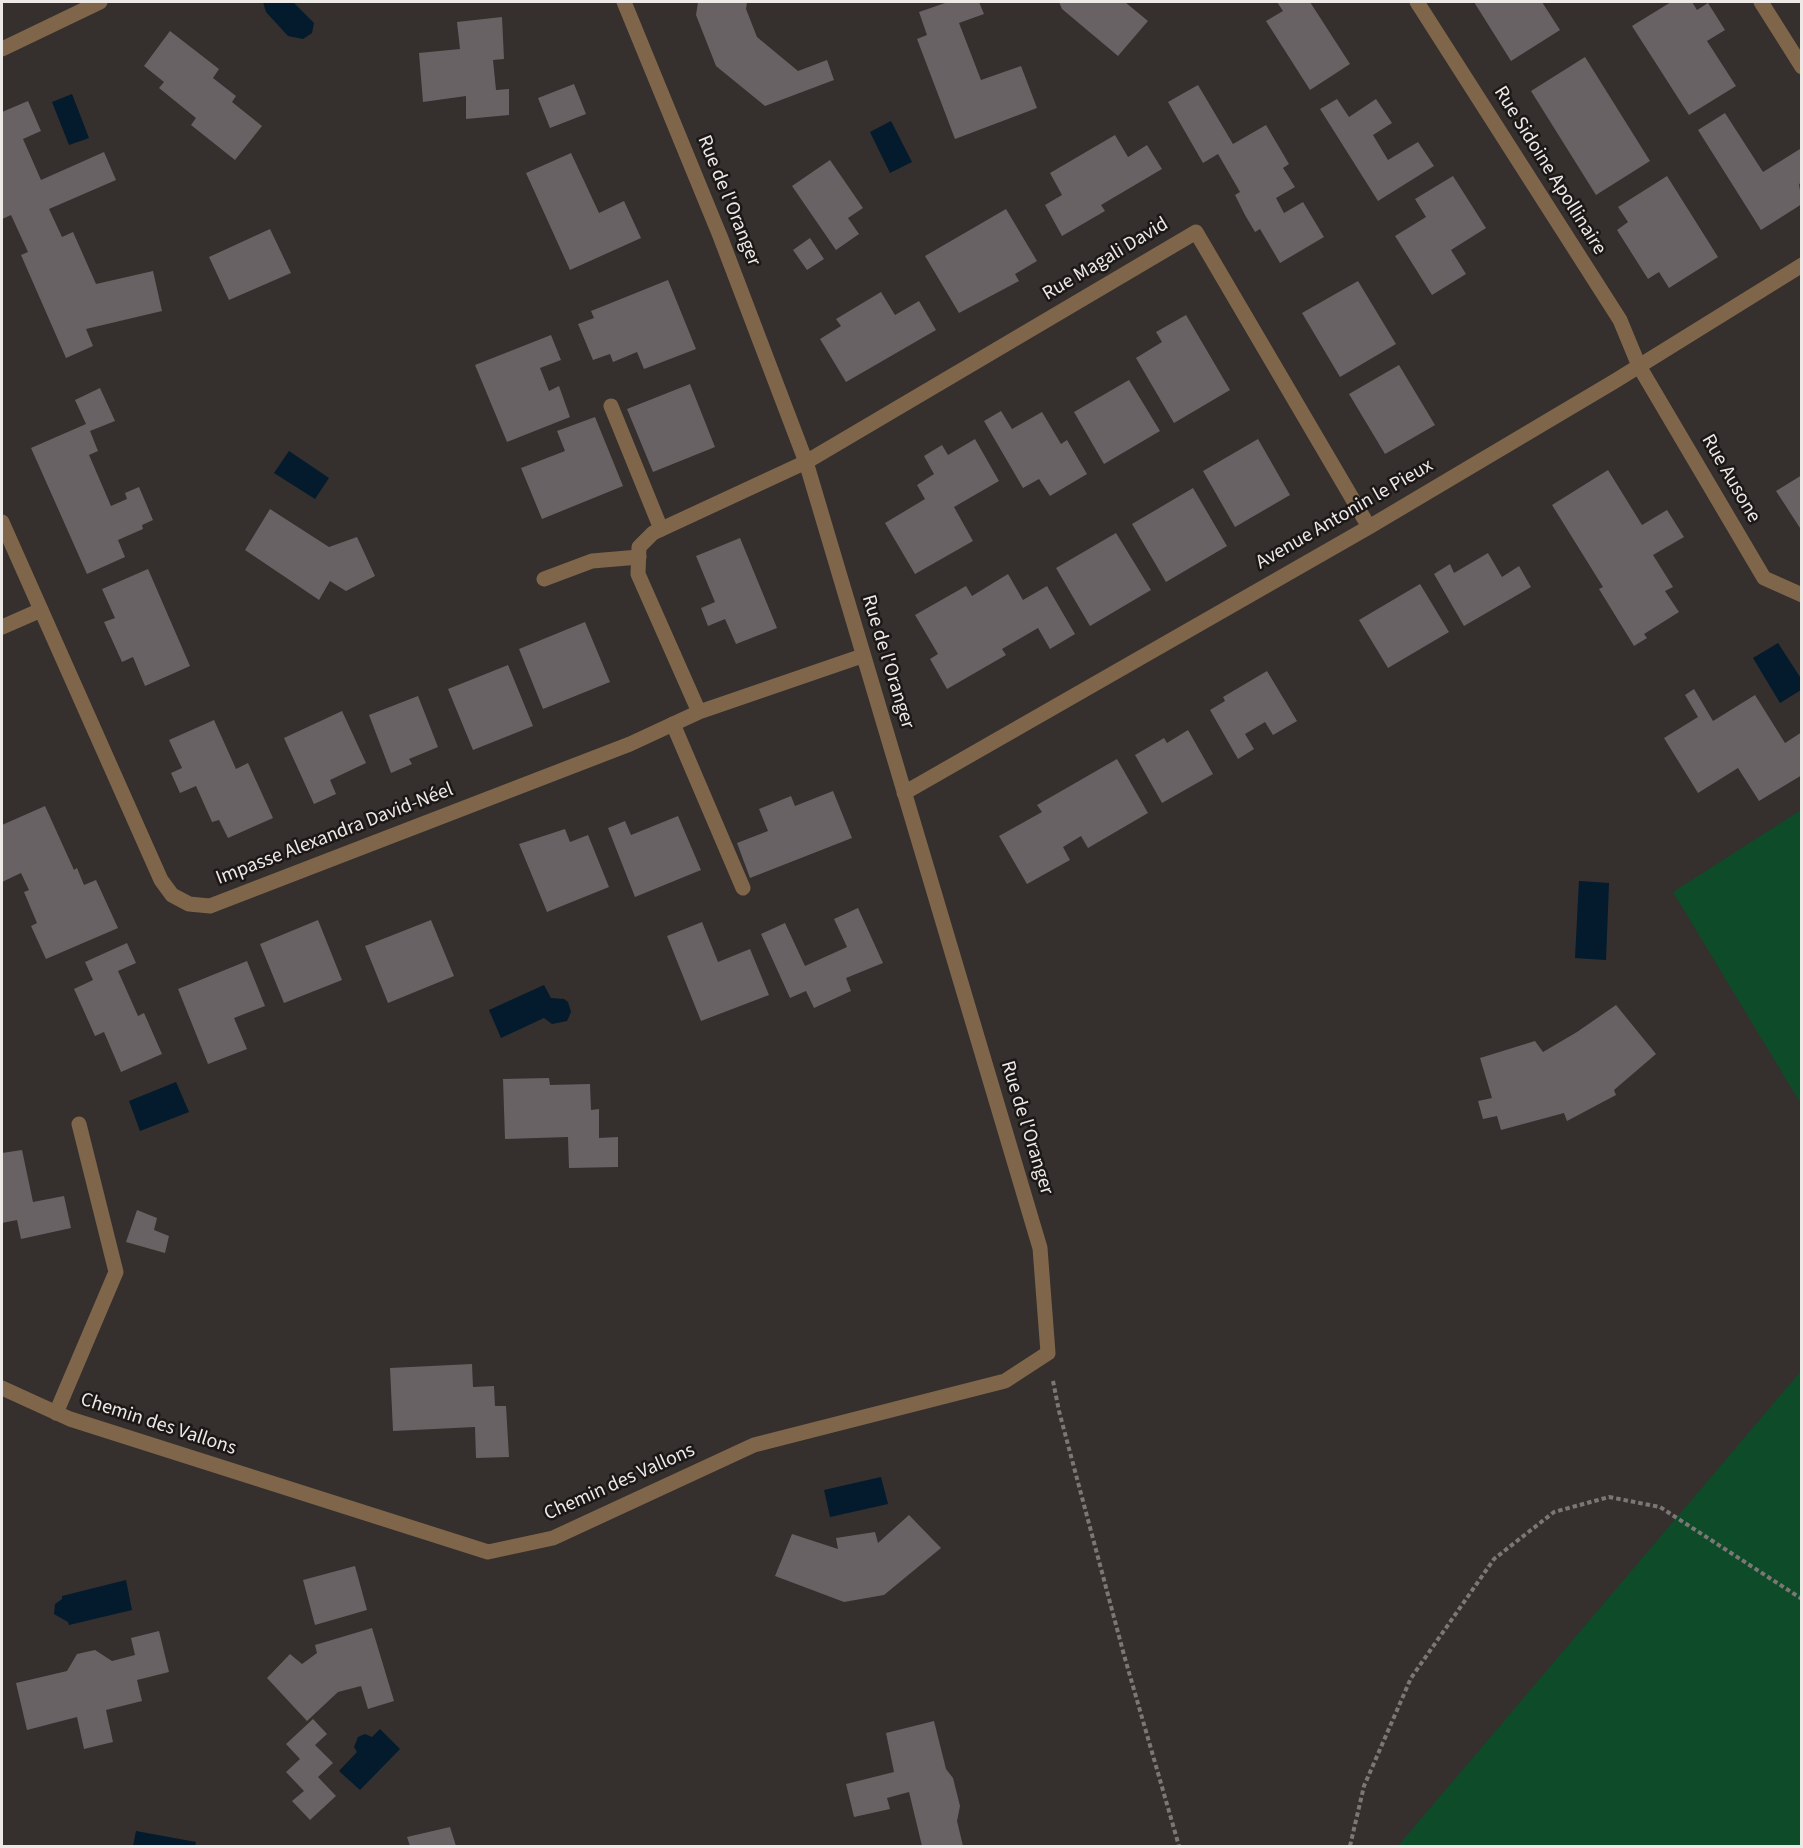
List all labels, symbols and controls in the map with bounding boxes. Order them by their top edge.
street label: Rue Sidoine Apollinaire [1487,82,1611,260]
street label: Rue de l'Oranger [691,132,765,270]
street label: Rue Magali David [1039,213,1173,307]
street label: Rue Ausone [1695,431,1765,527]
street label: Avenue Antonin le Pieux [1252,454,1438,576]
street label: Rue de l'Oranger [855,592,919,732]
street label: Impasse Alexandra David-Néel [213,779,457,891]
street label: Rue de l'Oranger [994,1058,1058,1198]
street label: Chemin des Vallons [77,1389,239,1461]
street label: Chemin des Vallons [541,1439,699,1527]

